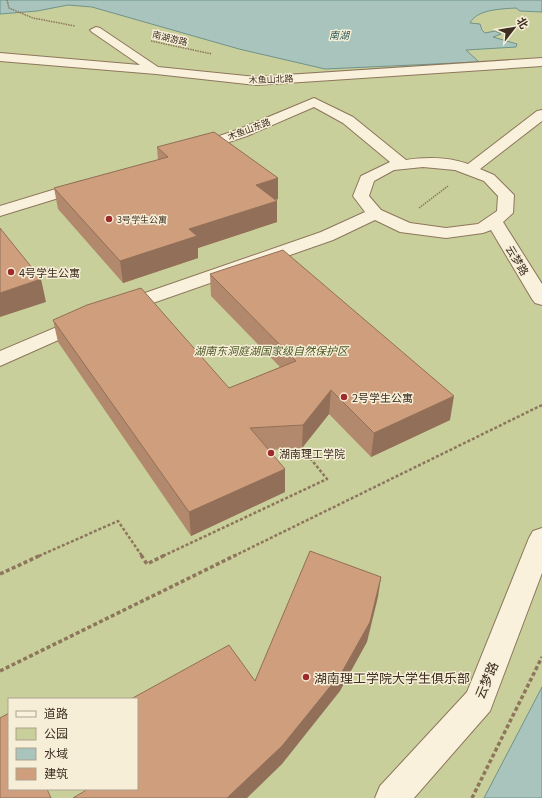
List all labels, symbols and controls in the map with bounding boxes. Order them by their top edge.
north arrow [494,8,534,48]
text: 北 [514,13,533,31]
water label: 南湖 [329,27,351,42]
street label: 南湖游路 [151,28,189,48]
street label: 木鱼山北路 [248,72,294,86]
street label: 木鱼山东路 [226,115,272,143]
place label: 3号学生公寓 [117,213,167,226]
marker: 3号学生公寓 [104,214,114,224]
street label: 云梦路 [503,242,533,278]
place label: 4号学生公寓 [19,264,80,280]
marker: 4号学生公寓 [6,267,16,277]
park label: 湖南东洞庭湖国家级自然保护区 [194,342,350,358]
place label: 2号学生公寓 [352,389,413,405]
marker: 2号学生公寓 [339,392,349,402]
place label: 湖南理工学院 [279,445,345,461]
marker: 湖南理工学院 [266,448,276,458]
street label: 云梦路 [470,658,502,702]
place label: 湖南理工学院大学生俱乐部 [314,668,470,687]
marker: 湖南理工学院大学生俱乐部 [301,672,311,682]
legend [8,698,138,790]
text: 道路 [44,704,68,721]
text: 公园 [44,724,68,741]
text: 水域 [44,744,68,761]
text: 建筑 [44,764,68,781]

